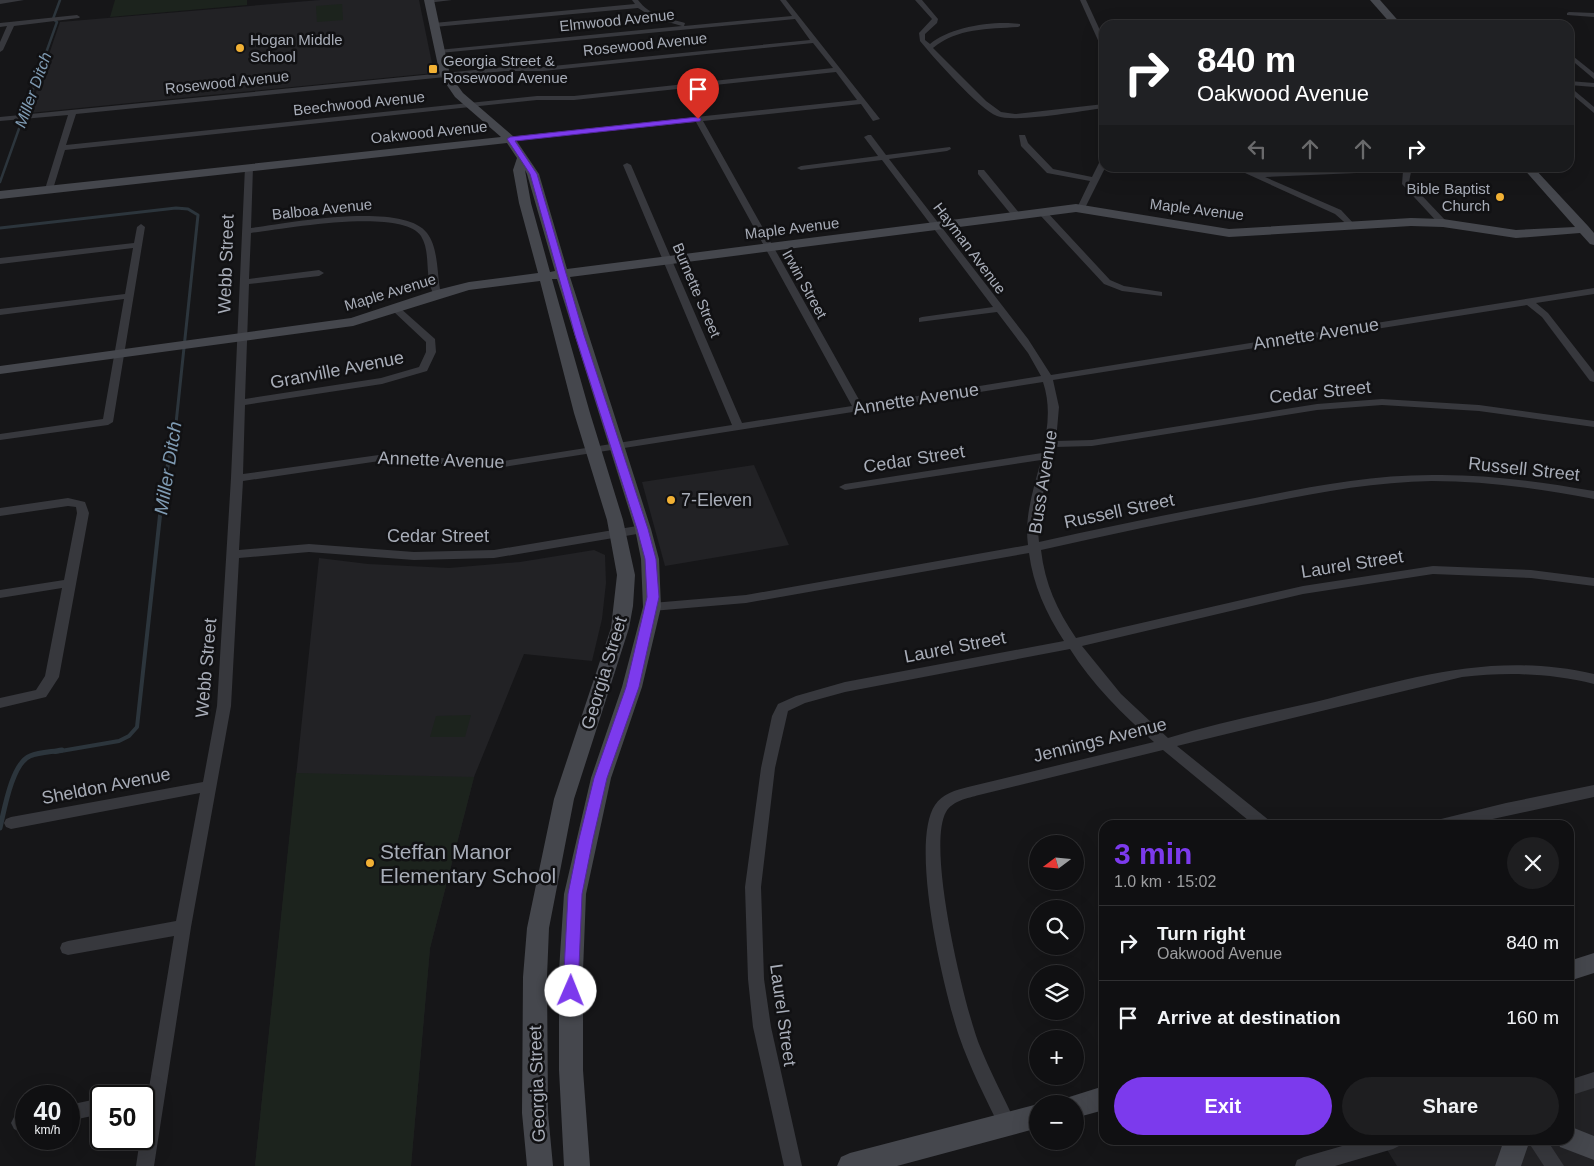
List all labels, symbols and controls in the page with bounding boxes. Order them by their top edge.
street label: Elmwood Avenue [559,6,675,34]
street label: Rosewood Avenue [582,29,708,59]
place label: Hogan Middle School [250,31,343,65]
icon: right [1114,40,1179,105]
text: 840 m [1197,40,1296,79]
marker: Hogan Middle School [234,42,246,54]
water label: Miller Ditch [11,50,55,130]
place label: Georgia Street & Rosewood Avenue [443,52,568,86]
marker: Georgia Street & Rosewood Avenue [427,63,439,75]
street label: Rosewood Avenue [164,67,290,97]
pin [677,68,719,119]
icon: arrive [684,75,712,103]
text: Oakwood Avenue [1197,81,1369,106]
street label: Beechwood Avenue [292,88,426,118]
street label: Oakwood Avenue [370,117,488,147]
icon: left [1243,135,1271,163]
icon: ahead [1296,135,1324,163]
icon: ahead [1349,135,1377,163]
icon: right [1402,135,1430,163]
place label: Bible Baptist Church [1407,180,1491,214]
marker: Bible Baptist Church [1494,191,1506,203]
street label: Balboa Avenue [271,195,373,223]
street label: Maple Avenue [1149,195,1245,223]
street label: Hayman Avenue [930,199,1010,297]
street label: Webb Street [214,214,238,314]
street label: Maple Avenue [744,214,840,242]
street label: Burnette Street [669,240,725,341]
street label: Irwin Street [779,247,831,322]
street label: Maple Avenue [342,270,438,314]
street label: Annette Avenue [1252,314,1380,354]
street label: Granville Avenue [268,347,406,393]
street label: Cedar Street [1268,377,1372,407]
street label: Annette Avenue [852,379,980,419]
water label: Miller Ditch [150,420,186,516]
street label: Buss Avenue [1025,429,1061,535]
street label: Cedar Street [862,441,966,477]
street label: Annette Avenue [377,448,505,472]
street label: Russell Street [1467,453,1581,485]
place label: 7-Eleven [681,490,752,510]
street label: Russell Street [1062,490,1176,532]
marker: 7-Eleven [665,494,677,506]
street label: Cedar Street [387,526,489,546]
street label: Laurel Street [1300,546,1404,582]
street label: Georgia Street [577,614,631,732]
street label: Webb Street [192,617,220,719]
street label: Laurel Street [903,627,1007,667]
street label: Jennings Avenue [1031,714,1169,766]
street label: Sheldon Avenue [40,764,172,808]
north arrow [1029,835,1084,890]
map controls [1029,835,1084,1150]
text: 3 min [1114,837,1192,870]
button: close [1507,837,1559,889]
place label: Steffan Manor Elementary School [380,840,556,887]
marker: Steffan Manor Elementary School [364,857,376,869]
text: 1.0 km · 15:02 [1114,873,1216,890]
button: search [1029,900,1084,955]
text: Turn right [1157,923,1245,944]
icon: right [1114,929,1142,957]
text: 840 m [1506,932,1559,953]
text: Oakwood Avenue [1157,945,1282,962]
street label: Laurel Street [766,963,800,1067]
position arrow [544,964,596,1016]
button: layers [1029,965,1084,1020]
icon: arrive [1114,1004,1142,1032]
text: Arrive at destination [1157,1007,1341,1028]
text: 160 m [1506,1007,1559,1028]
street label: Georgia Street [525,1025,549,1143]
button: + [1029,1030,1084,1085]
button: Exit [1114,1077,1332,1135]
button: Share [1342,1077,1559,1135]
speed limit sign: 50 [90,1085,155,1150]
button: − [1029,1095,1084,1150]
text: 40 [34,1097,61,1125]
text: km/h [34,1123,61,1137]

